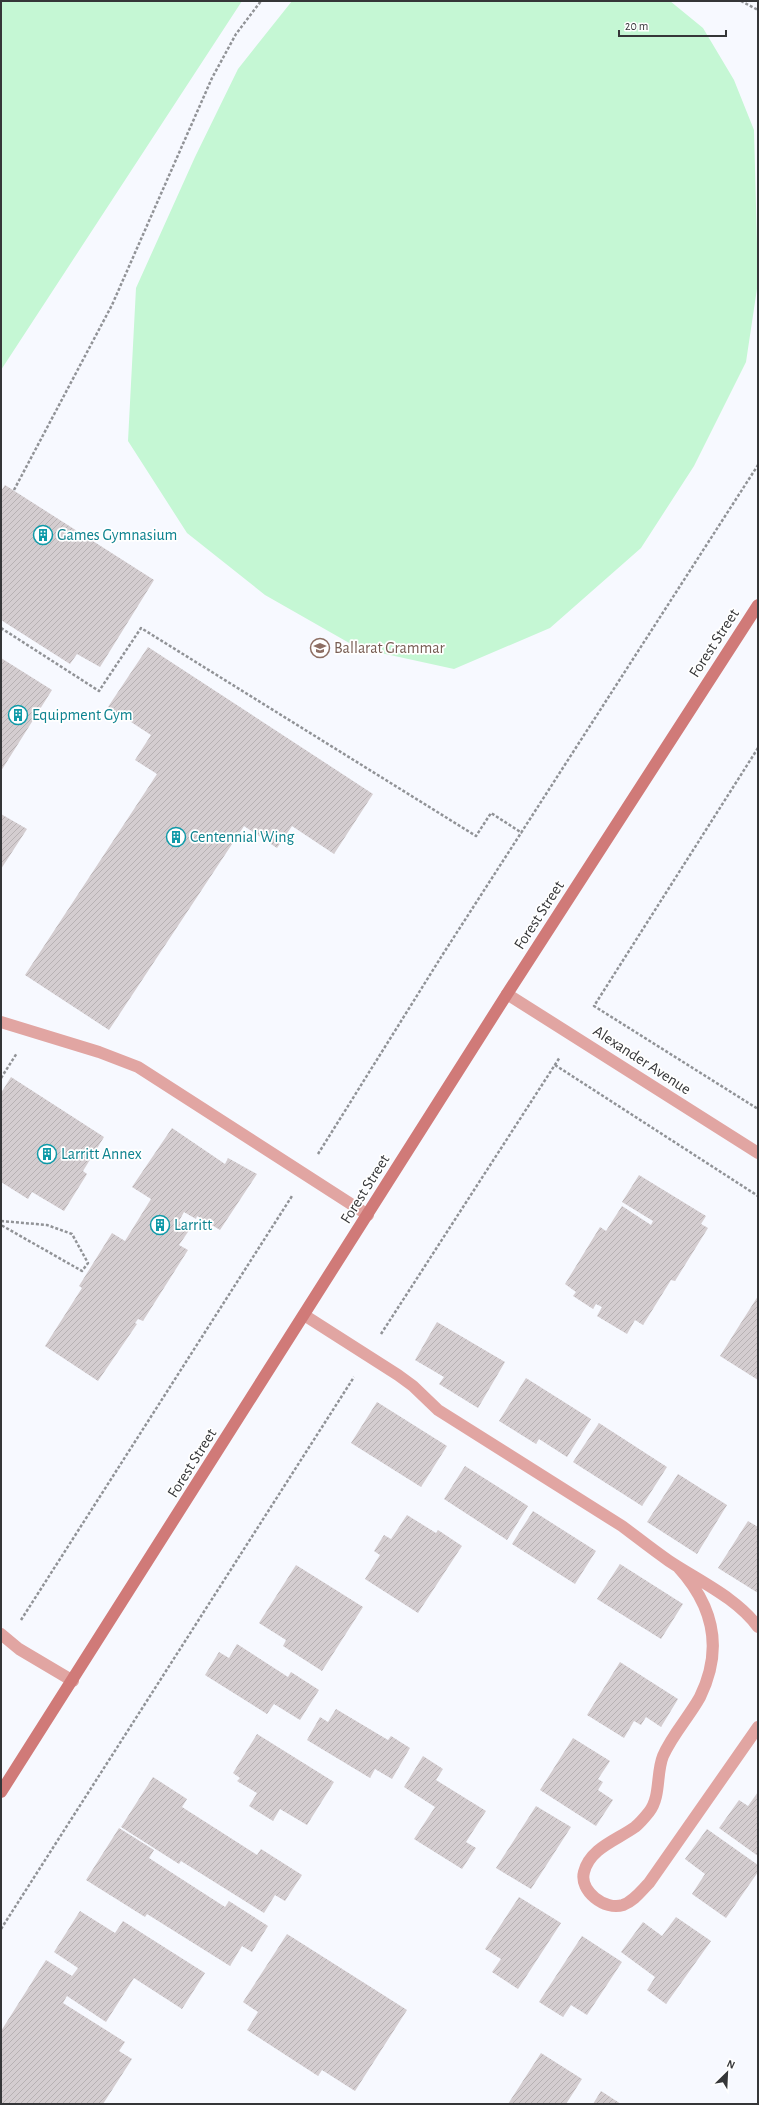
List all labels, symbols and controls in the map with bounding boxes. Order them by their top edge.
scale bar [619,12,726,38]
text: 20 m [625,20,648,32]
building icon: Games Gymnasium [32,524,54,546]
place label: Games Gymnasium [57,527,177,544]
street label: Forest Street [686,606,742,680]
school or university icon: Ballarat Grammar [309,637,331,659]
place label: Ballarat Grammar [334,640,445,656]
building icon: Equipment Gym [7,704,29,726]
place label: Equipment Gym [32,707,133,724]
building icon: Centennial Wing [165,826,187,848]
place label: Centennial Wing [190,829,295,845]
street label: Forest Street [511,878,567,952]
street label: Alexander Avenue [590,1023,694,1097]
building icon: Larritt Annex [36,1143,58,1165]
place label: Larritt Annex [61,1146,142,1162]
street label: Forest Street [338,1152,392,1226]
building icon: Larritt [149,1214,171,1236]
place label: Larritt [174,1217,212,1233]
street label: Forest Street [165,1426,219,1500]
north arrow [707,2053,747,2093]
text: N [725,2058,737,2071]

